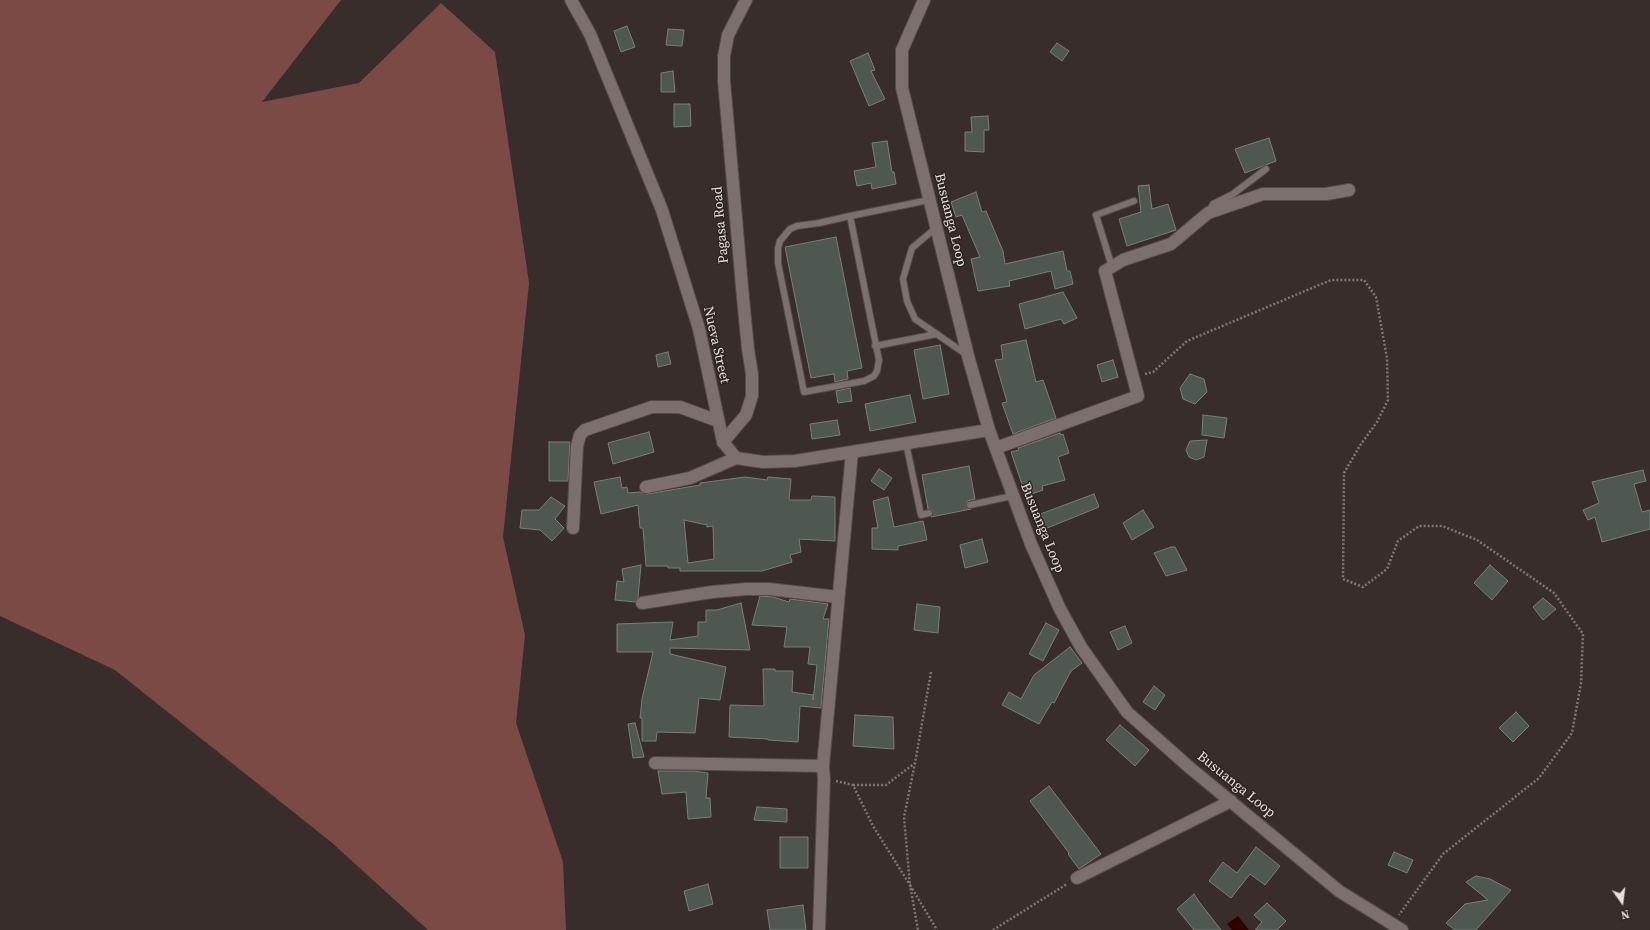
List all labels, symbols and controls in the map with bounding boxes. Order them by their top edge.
street label: Busuanga Loop [930,172,970,268]
street label: Pagasa Road [709,186,733,264]
street label: Nueva Street [699,305,733,385]
street label: Busuanga Loop [1016,481,1068,575]
street label: Busuanga Loop [1194,748,1278,822]
north arrow [1602,882,1642,922]
text: N [1619,906,1631,922]

